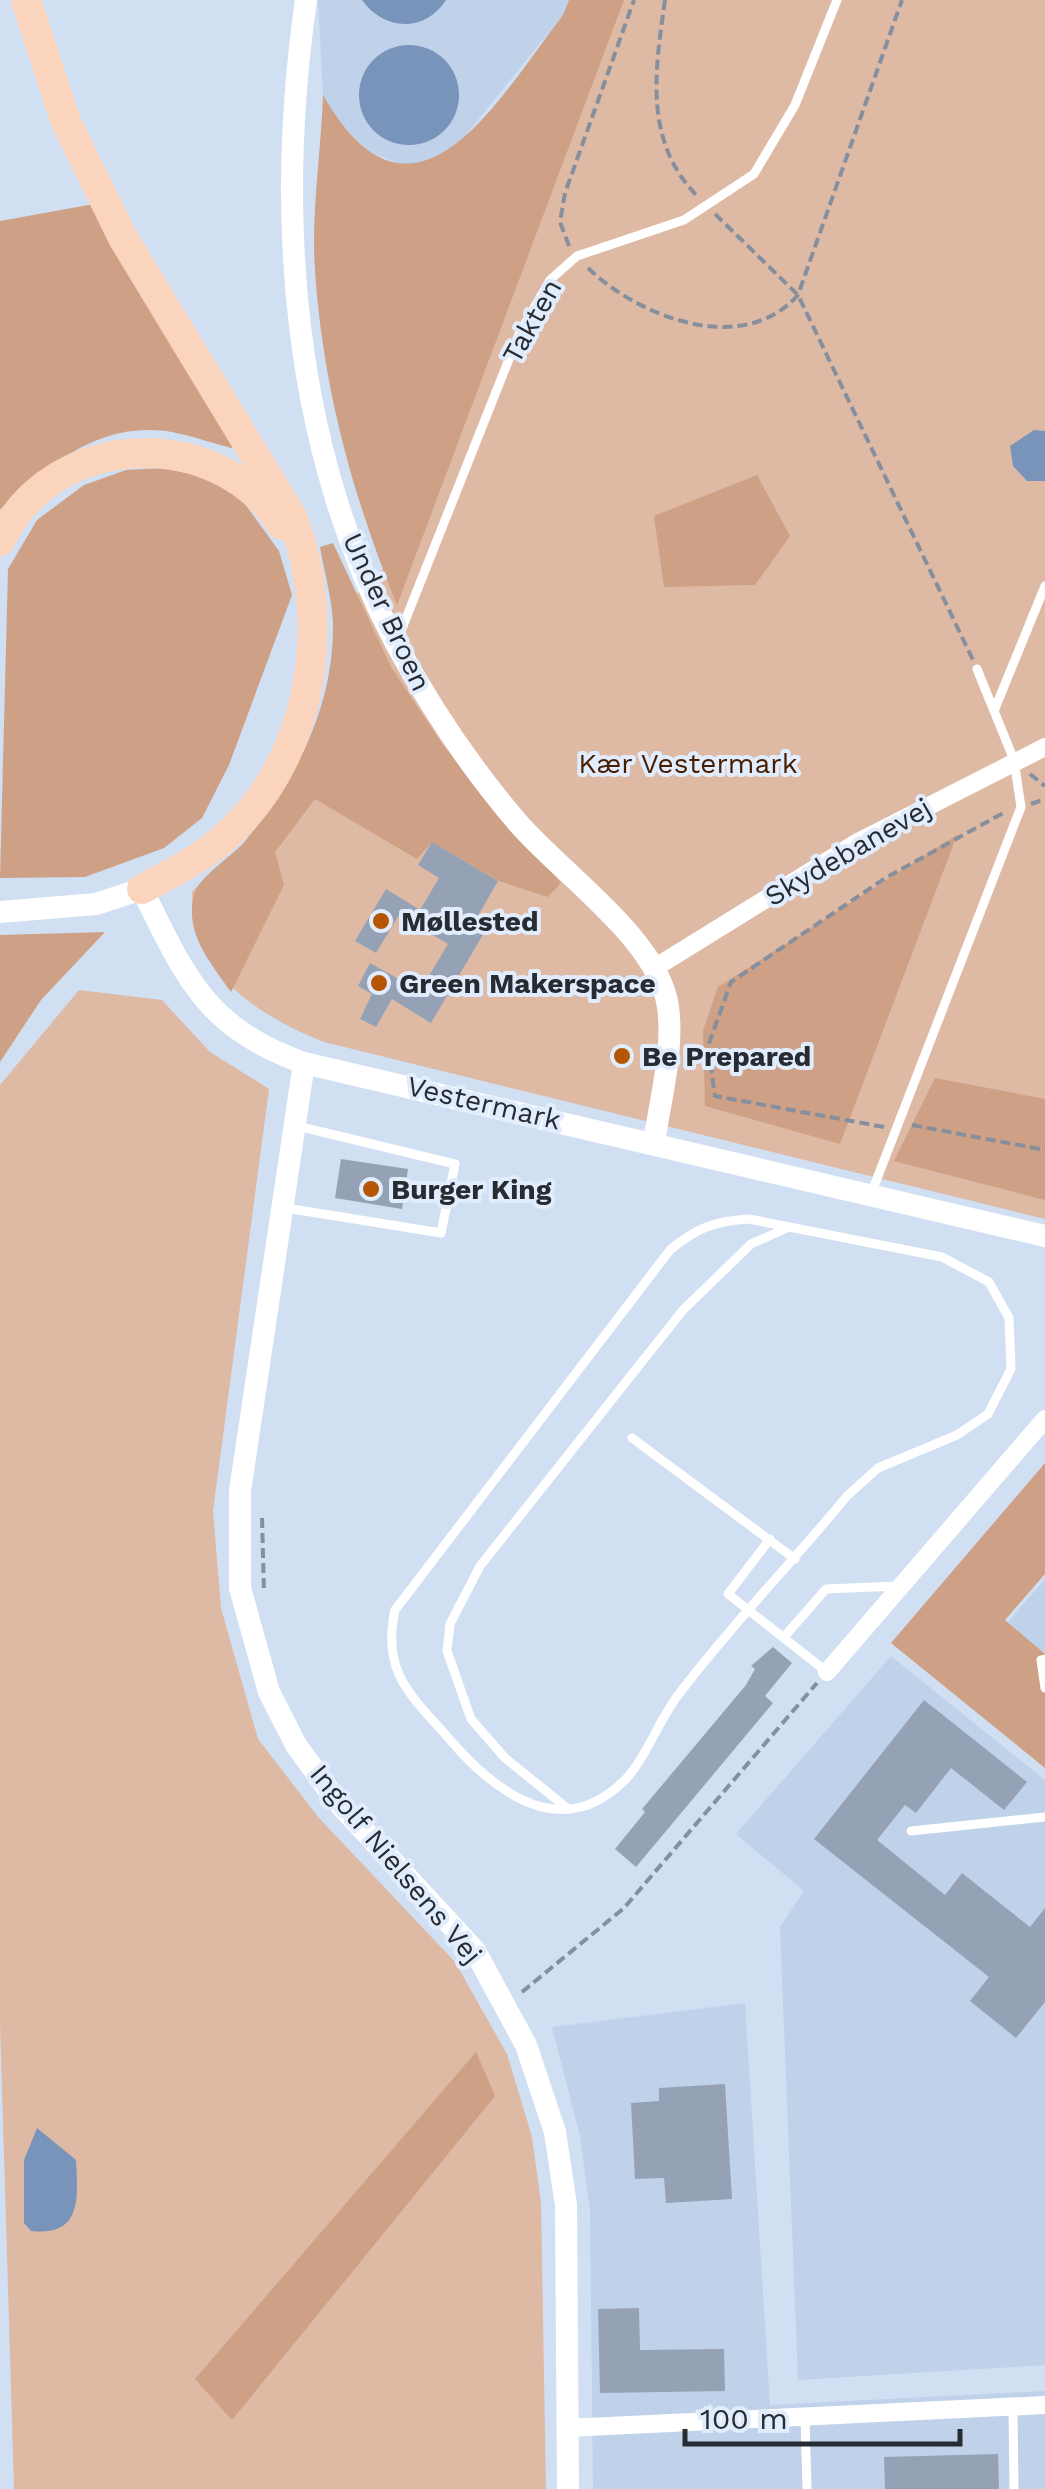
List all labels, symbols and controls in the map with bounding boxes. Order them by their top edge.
street label: Takten [496,273,568,369]
street label: Under Broen [336,528,438,696]
park label: Kær Vestermark [578,747,798,780]
street label: Skydebanevej [759,791,937,913]
place label: Møllested [401,905,539,938]
marker: Møllested [370,910,392,932]
place label: Green Makerspace [399,967,656,1000]
marker: Green Makerspace [368,972,390,994]
place label: Be Prepared [642,1040,811,1073]
marker: Be Prepared [611,1045,633,1067]
street label: Vestermark [404,1069,564,1137]
place label: Burger King [391,1173,552,1206]
marker: Burger King [360,1178,382,1200]
street label: Ingolf Nielsens Vej [303,1758,489,1970]
scale bar [685,2384,960,2446]
text: 100 m [700,2401,788,2436]

